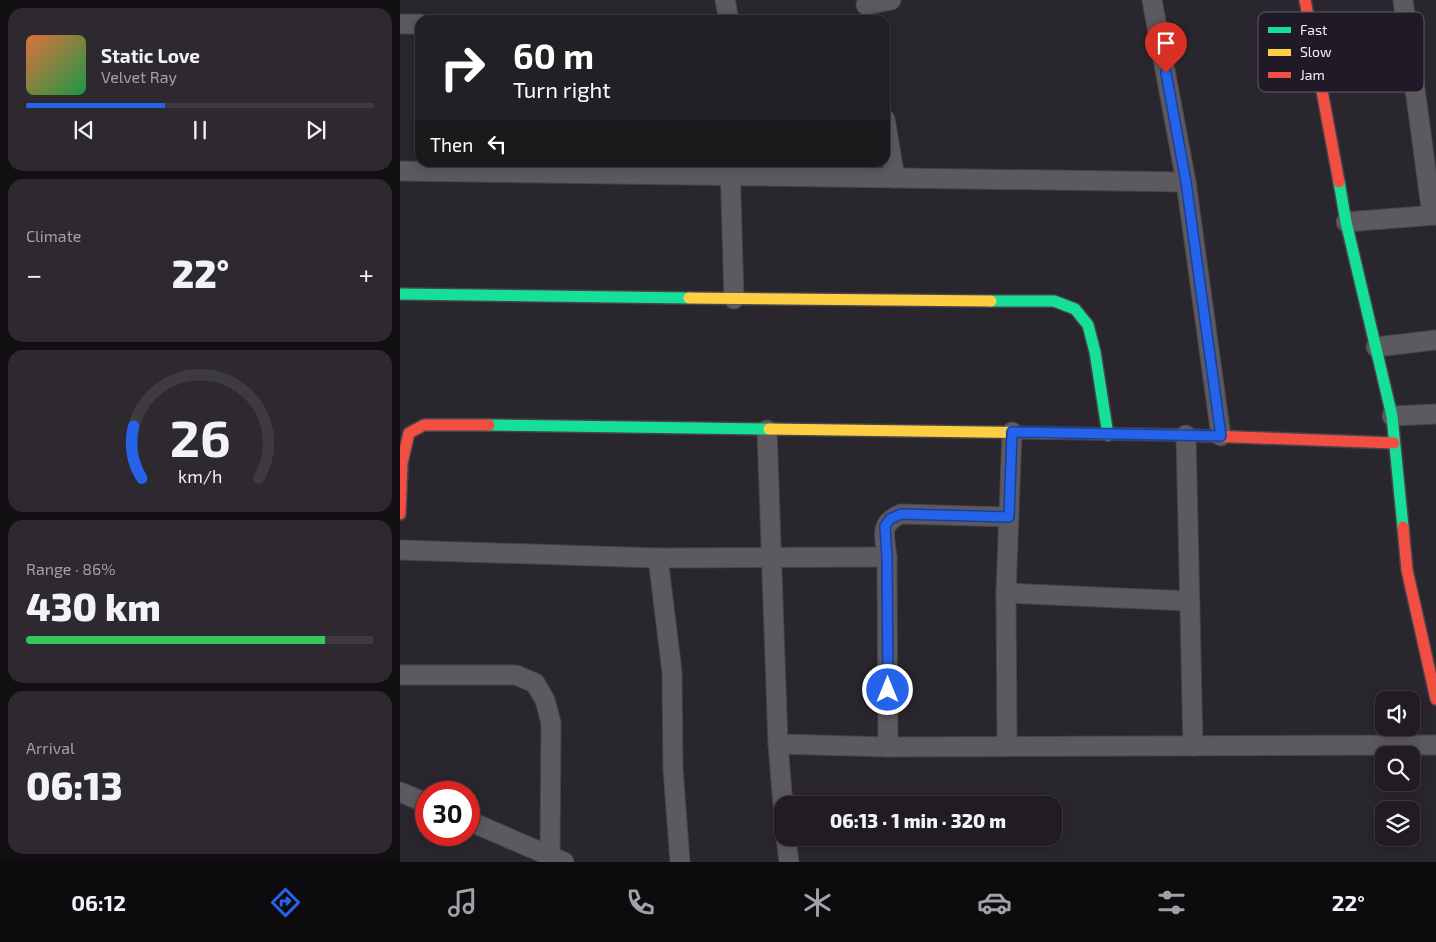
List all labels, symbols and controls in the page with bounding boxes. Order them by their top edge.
legend [1258,12,1424,92]
text: Fast [1300,21,1327,38]
pin [1145,22,1187,73]
icon: arrive [1152,29,1180,57]
text: 60 m [513,34,594,76]
icon: right [430,35,495,100]
text: Slow [1300,43,1332,60]
text: Static Love [101,44,200,67]
text: Jam [1300,66,1325,83]
text: Velvet Ray [101,67,177,86]
text: Turn right [513,76,611,102]
icon: previous [70,116,98,144]
icon: pause [186,116,214,144]
icon: next [302,116,330,144]
icon: left [483,130,511,158]
text: Then [430,133,473,156]
text: Climate [26,226,81,245]
text: 22° [172,250,229,296]
text: − [26,257,42,291]
text: + [359,257,374,291]
text: 26 [170,405,230,467]
text: km/h [178,465,222,487]
text: Range · 86% [26,559,116,578]
text: 430 km [26,583,161,629]
position arrow [861,663,913,715]
map controls [1375,691,1420,846]
button: sound [1375,691,1420,736]
text: Arrival [26,738,75,757]
button: search [1375,746,1420,791]
text: 06:13 [26,762,122,808]
speed limit sign: 30 [415,781,480,846]
button: layers [1375,801,1420,846]
text: 06:13 · 1 min · 320 m [830,809,1006,832]
icon: directions [268,885,303,920]
icon: music [445,885,480,920]
icon: phone [623,885,658,920]
icon: climate [800,885,835,920]
icon: car [977,885,1012,920]
icon: filters [1154,885,1189,920]
text: 06:12 [71,889,126,915]
text: 22° [1332,889,1365,915]

